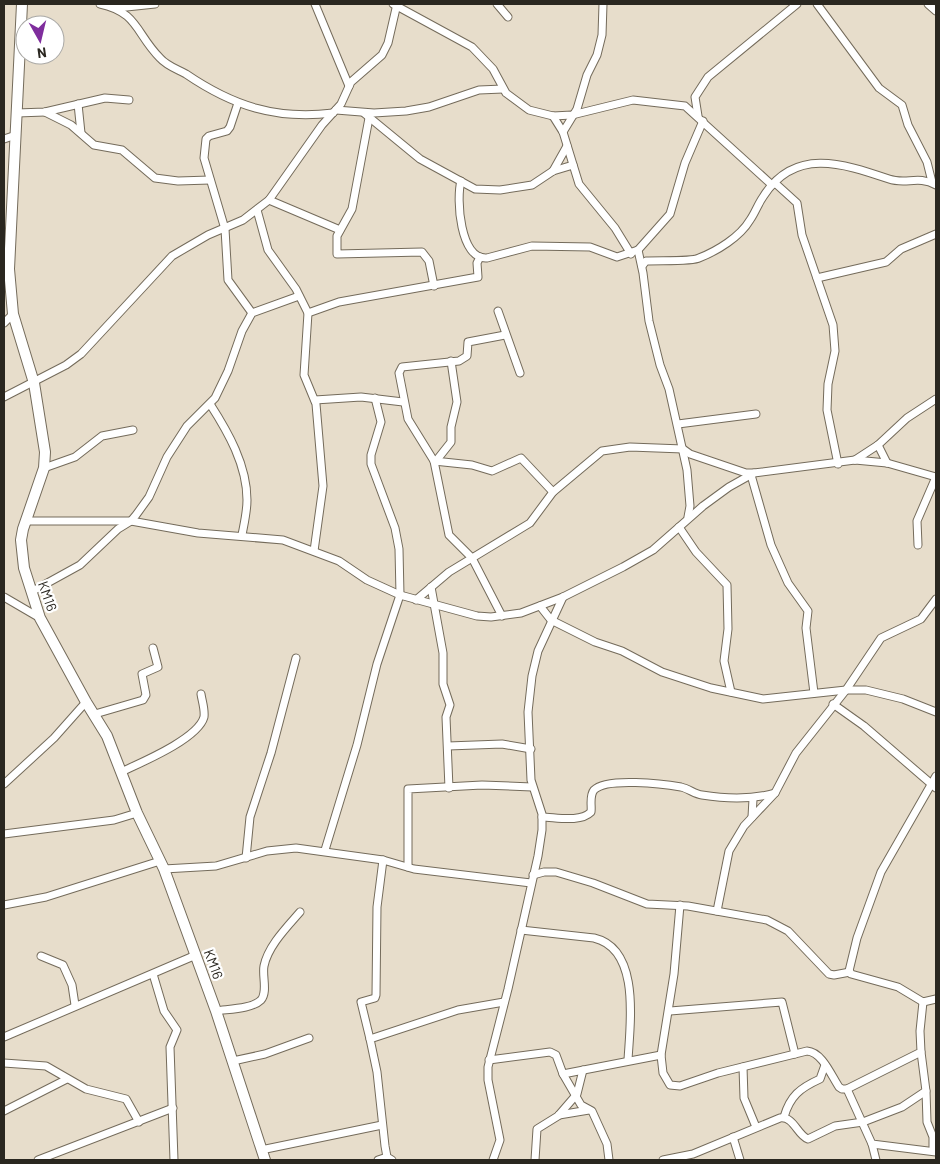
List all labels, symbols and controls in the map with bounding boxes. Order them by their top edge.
north arrow [15,15,65,65]
text: N [36,44,48,62]
street label: KM16 [35,579,61,613]
street label: KM16 [201,947,227,981]

